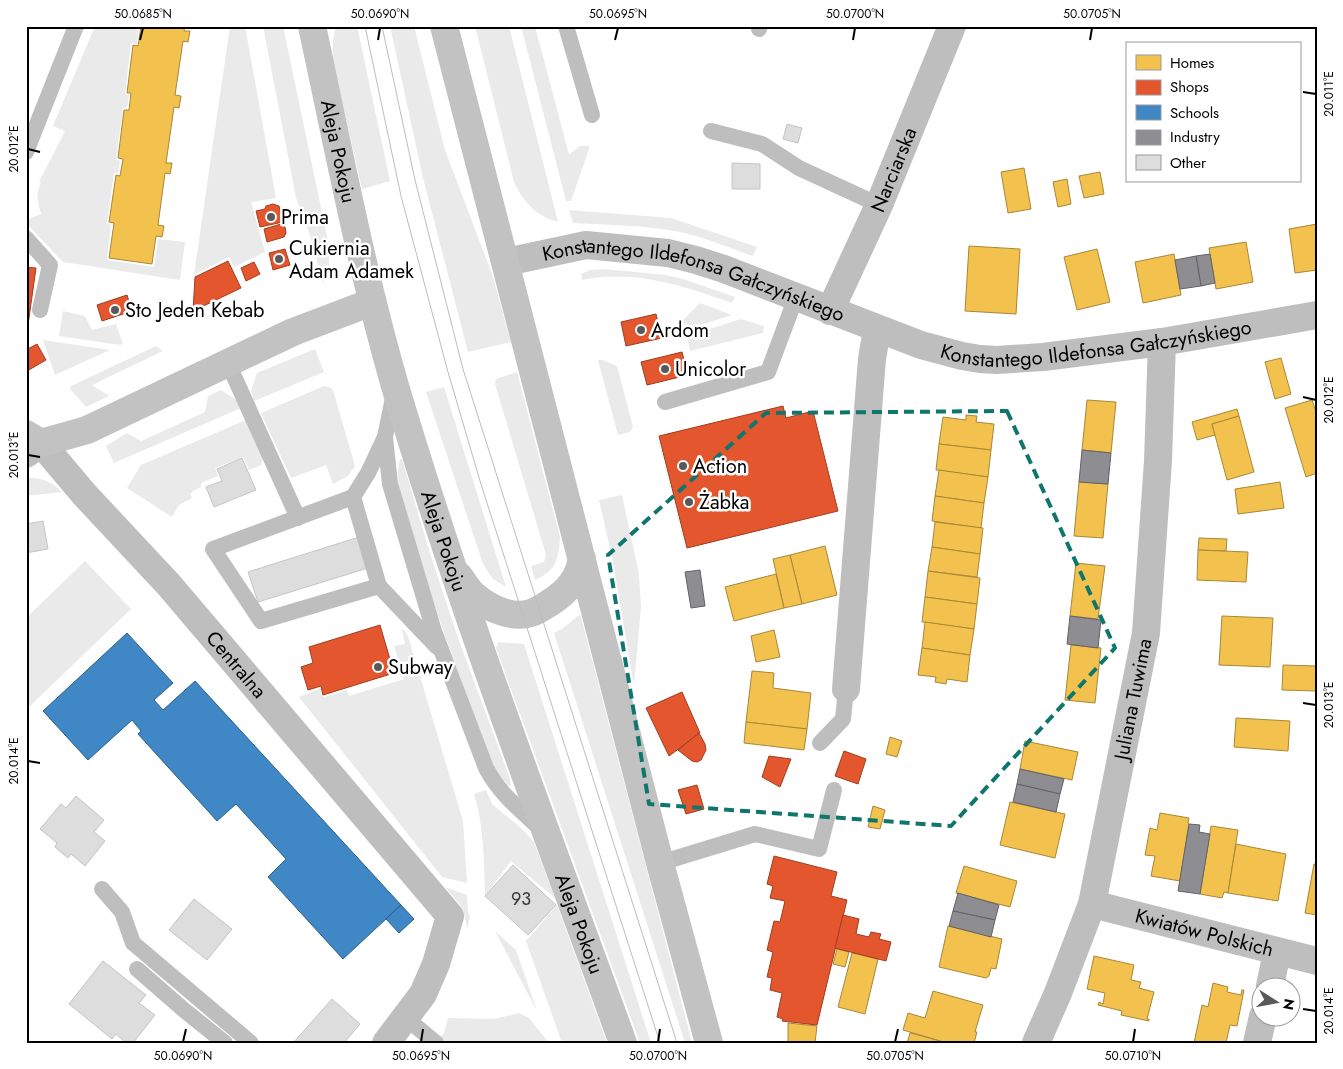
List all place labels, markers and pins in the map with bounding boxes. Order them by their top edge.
place label: Prima [281,203,329,232]
marker: Prima [265,211,277,223]
place label: Cukiernia Adam Adamek [289,234,414,286]
marker: Cukiernia Adam Adamek [273,253,285,265]
place label: Sto Jeden Kebab [125,296,264,325]
marker: Sto Jeden Kebab [109,304,121,316]
place label: Ardom [651,316,709,345]
marker: Ardom [635,324,647,336]
place label: Unicolor [675,355,746,384]
marker: Unicolor [659,363,671,375]
place label: Action [693,452,747,481]
marker: Action [677,460,689,472]
place label: Żabka [699,488,749,517]
marker: Żabka [683,496,695,508]
place label: Subway [388,653,453,682]
marker: Subway [372,661,384,673]

